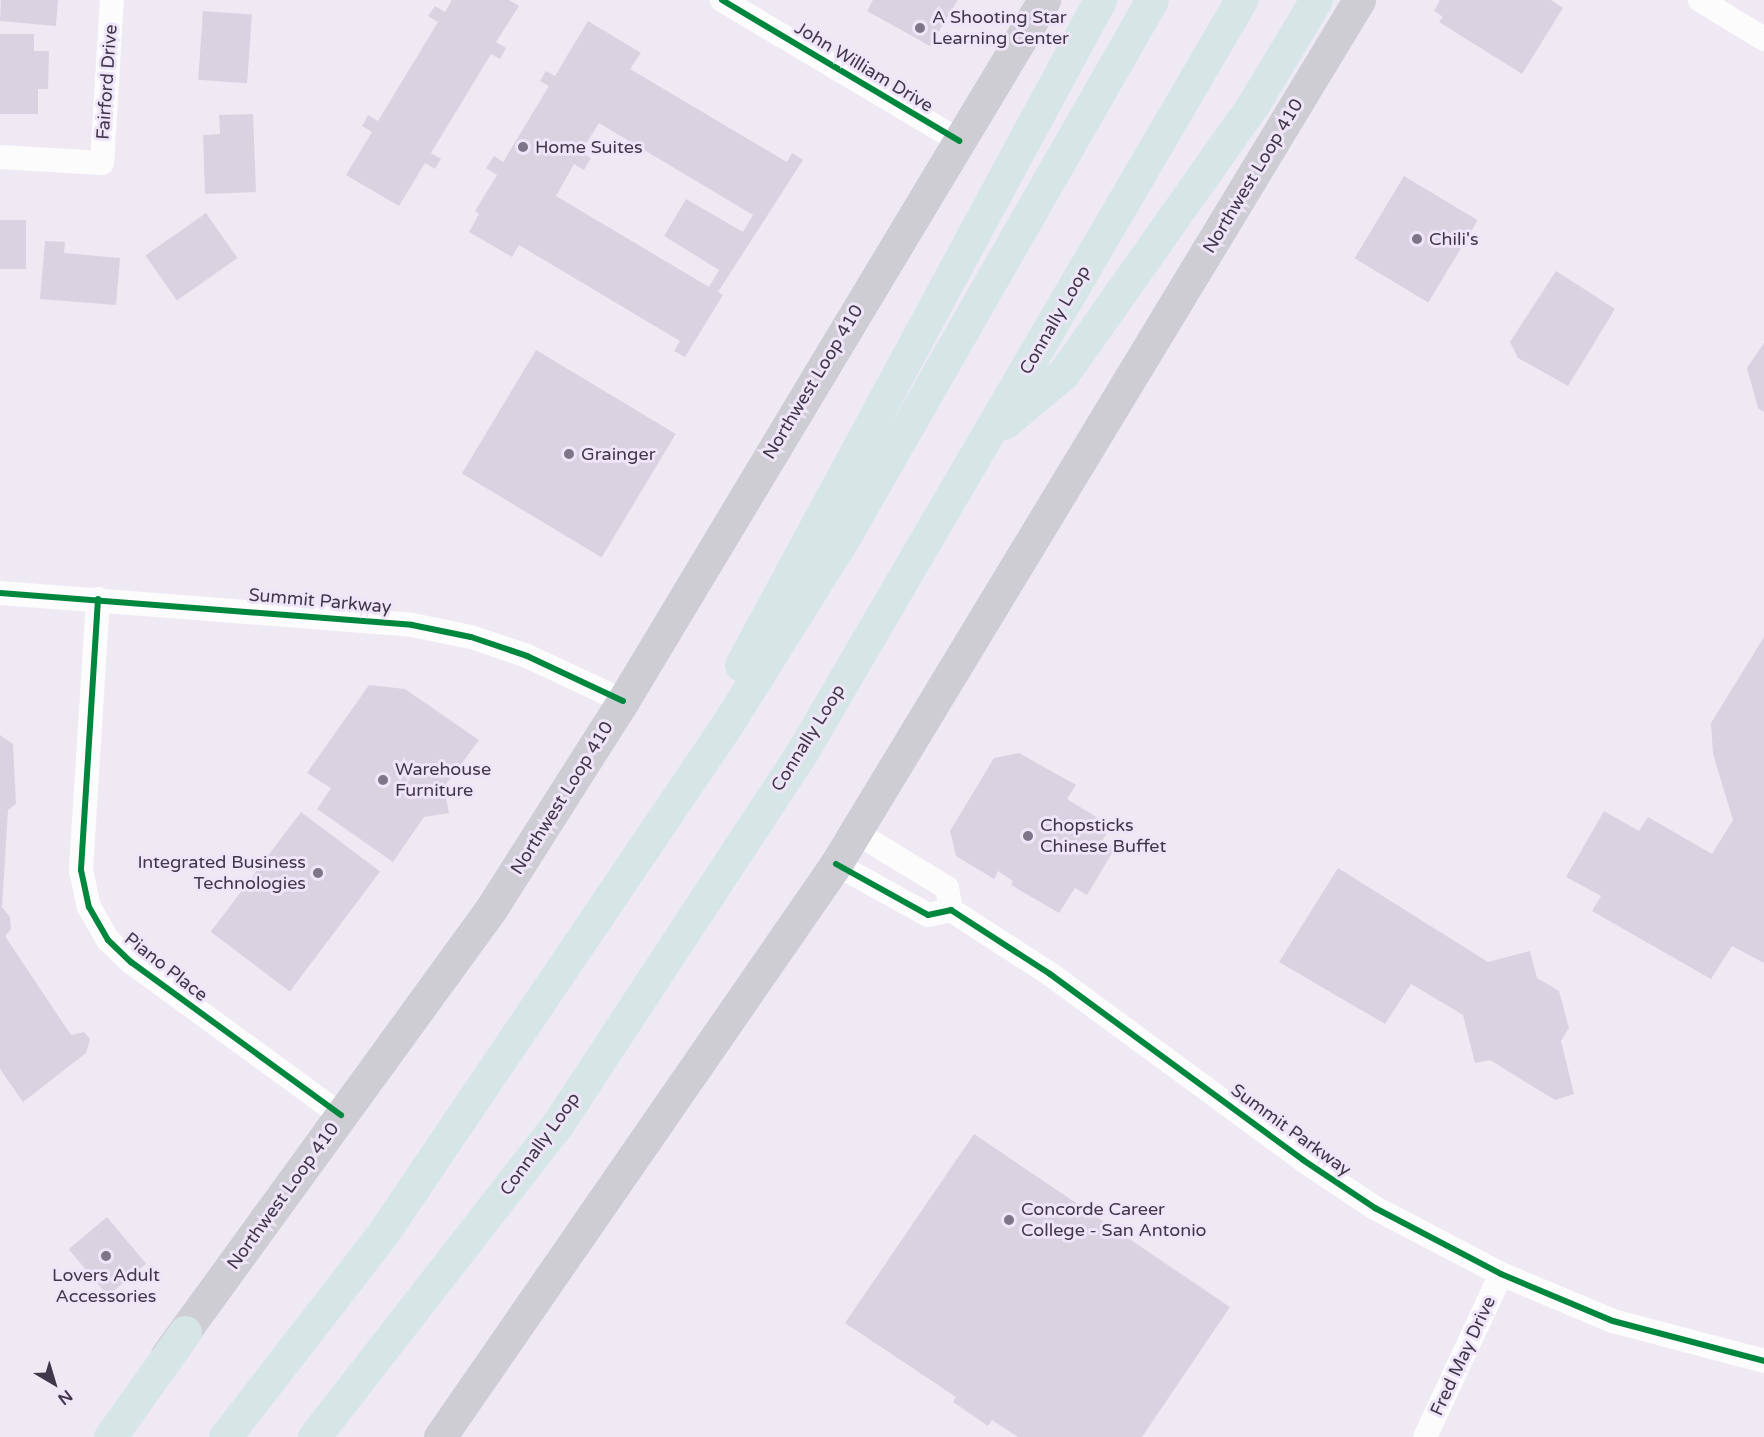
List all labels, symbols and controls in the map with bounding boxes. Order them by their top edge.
place label: A Shooting Star Learning Center [932,7,1069,50]
street label: John William Drive [791,17,937,117]
marker: A Shooting Star Learning Center [913,21,927,35]
street label: Fairford Drive [92,24,122,140]
street label: Northwest Loop 410 [1198,95,1308,257]
place label: Home Suites [535,136,643,158]
marker: Home Suites [516,140,530,154]
place label: Chili's [1429,228,1479,250]
marker: Chili's [1410,232,1424,246]
street label: Connally Loop [1015,262,1095,378]
street label: Northwest Loop 410 [758,301,868,463]
place label: Grainger [581,443,656,465]
marker: Grainger [562,447,576,461]
street label: Summit Parkway [248,584,392,618]
street label: Connally Loop [766,680,850,796]
street label: Northwest Loop 410 [506,717,618,879]
place label: Warehouse Furniture [395,759,491,802]
marker: Warehouse Furniture [376,773,390,787]
place label: Chopsticks Chinese Buffet [1040,815,1166,858]
marker: Chopsticks Chinese Buffet [1021,829,1035,843]
place label: Integrated Business Technologies [137,852,306,894]
marker: Integrated Business Technologies [311,866,325,880]
street label: Piano Place [120,928,212,1006]
street label: Summit Parkway [1227,1079,1355,1181]
street label: Connally Loop [495,1088,585,1200]
street label: Northwest Loop 410 [222,1118,344,1274]
place label: Concorde Career College - San Antonio [1021,1199,1207,1242]
marker: Concorde Career College - San Antonio [1002,1213,1016,1227]
marker: Lovers Adult Accessories [99,1249,113,1263]
place label: Lovers Adult Accessories [52,1265,160,1308]
street label: Fred May Drive [1426,1293,1500,1419]
north arrow [24,1353,84,1413]
text: N [54,1385,76,1409]

